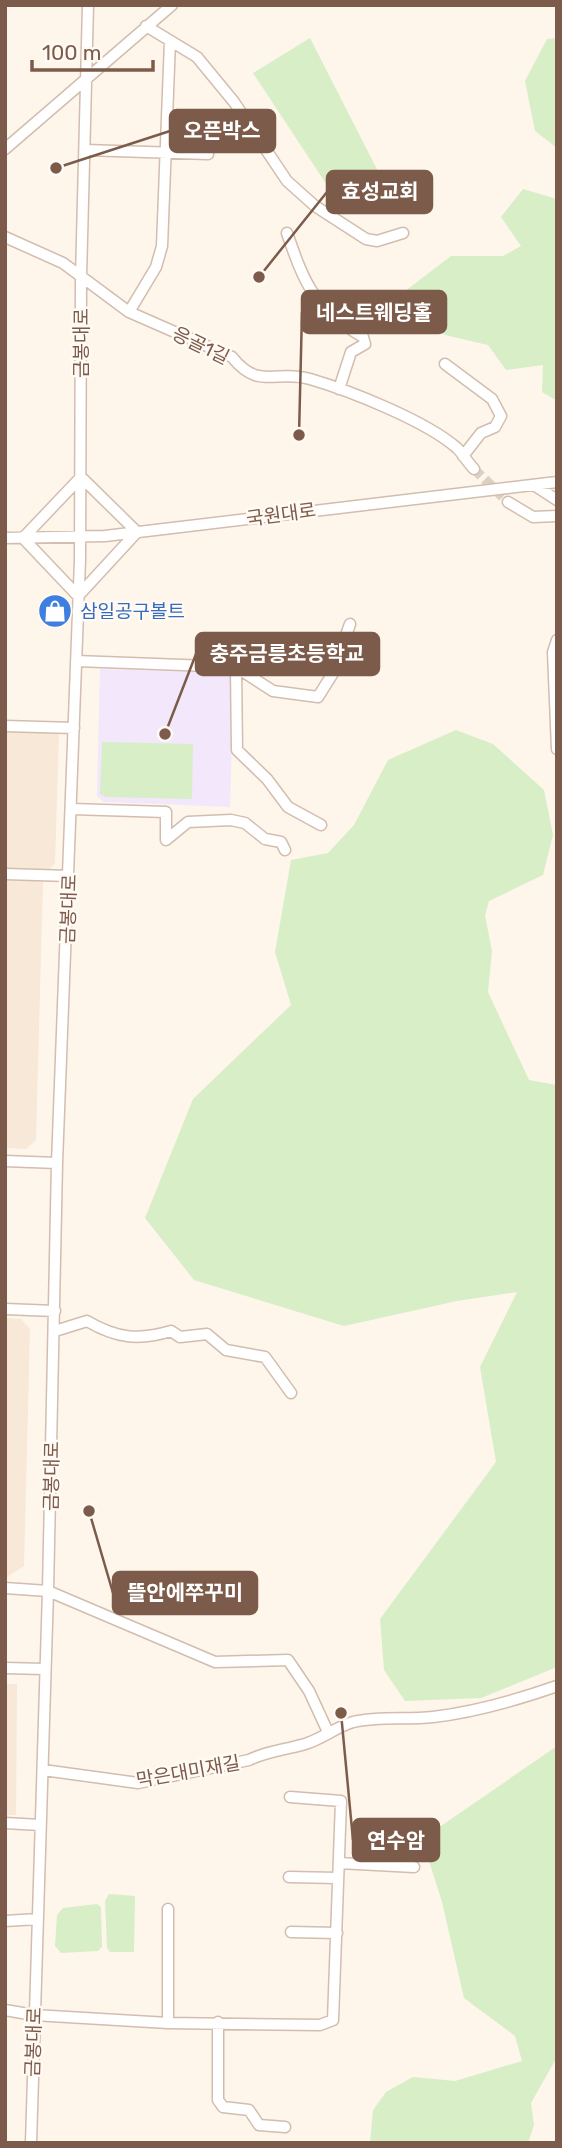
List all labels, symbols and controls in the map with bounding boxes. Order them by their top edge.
scale bar [32,28,152,72]
text: 100 m [42,40,101,65]
callout: 오픈박스 [170,110,275,152]
text: 오픈박스 [183,118,261,143]
callout: 효성교회 [327,171,432,213]
text: 효성교회 [341,179,419,204]
callout: 네스트웨딩홀 [302,291,446,333]
text: 네스트웨딩홀 [316,300,432,325]
street label: 금봉대로 [70,308,93,378]
street label: 응골1길 [169,322,233,369]
street label: 국원대로 [245,498,317,531]
shop icon: 삼일공구볼트 [36,592,74,630]
place label: 삼일공구볼트 [80,600,185,623]
callout: 충주금릉초등학교 [196,633,379,675]
text: 충주금릉초등학교 [210,641,364,666]
street label: 금봉대로 [56,874,81,944]
street label: 금봉대로 [39,1441,64,1511]
callout: 뜰안에쭈꾸미 [113,1572,257,1614]
text: 뜰안에쭈꾸미 [127,1580,243,1605]
street label: 막은대미재길 [134,1751,242,1792]
callout: 연수암 [353,1819,439,1861]
text: 연수암 [367,1828,425,1853]
street label: 금봉대로 [21,2007,46,2077]

